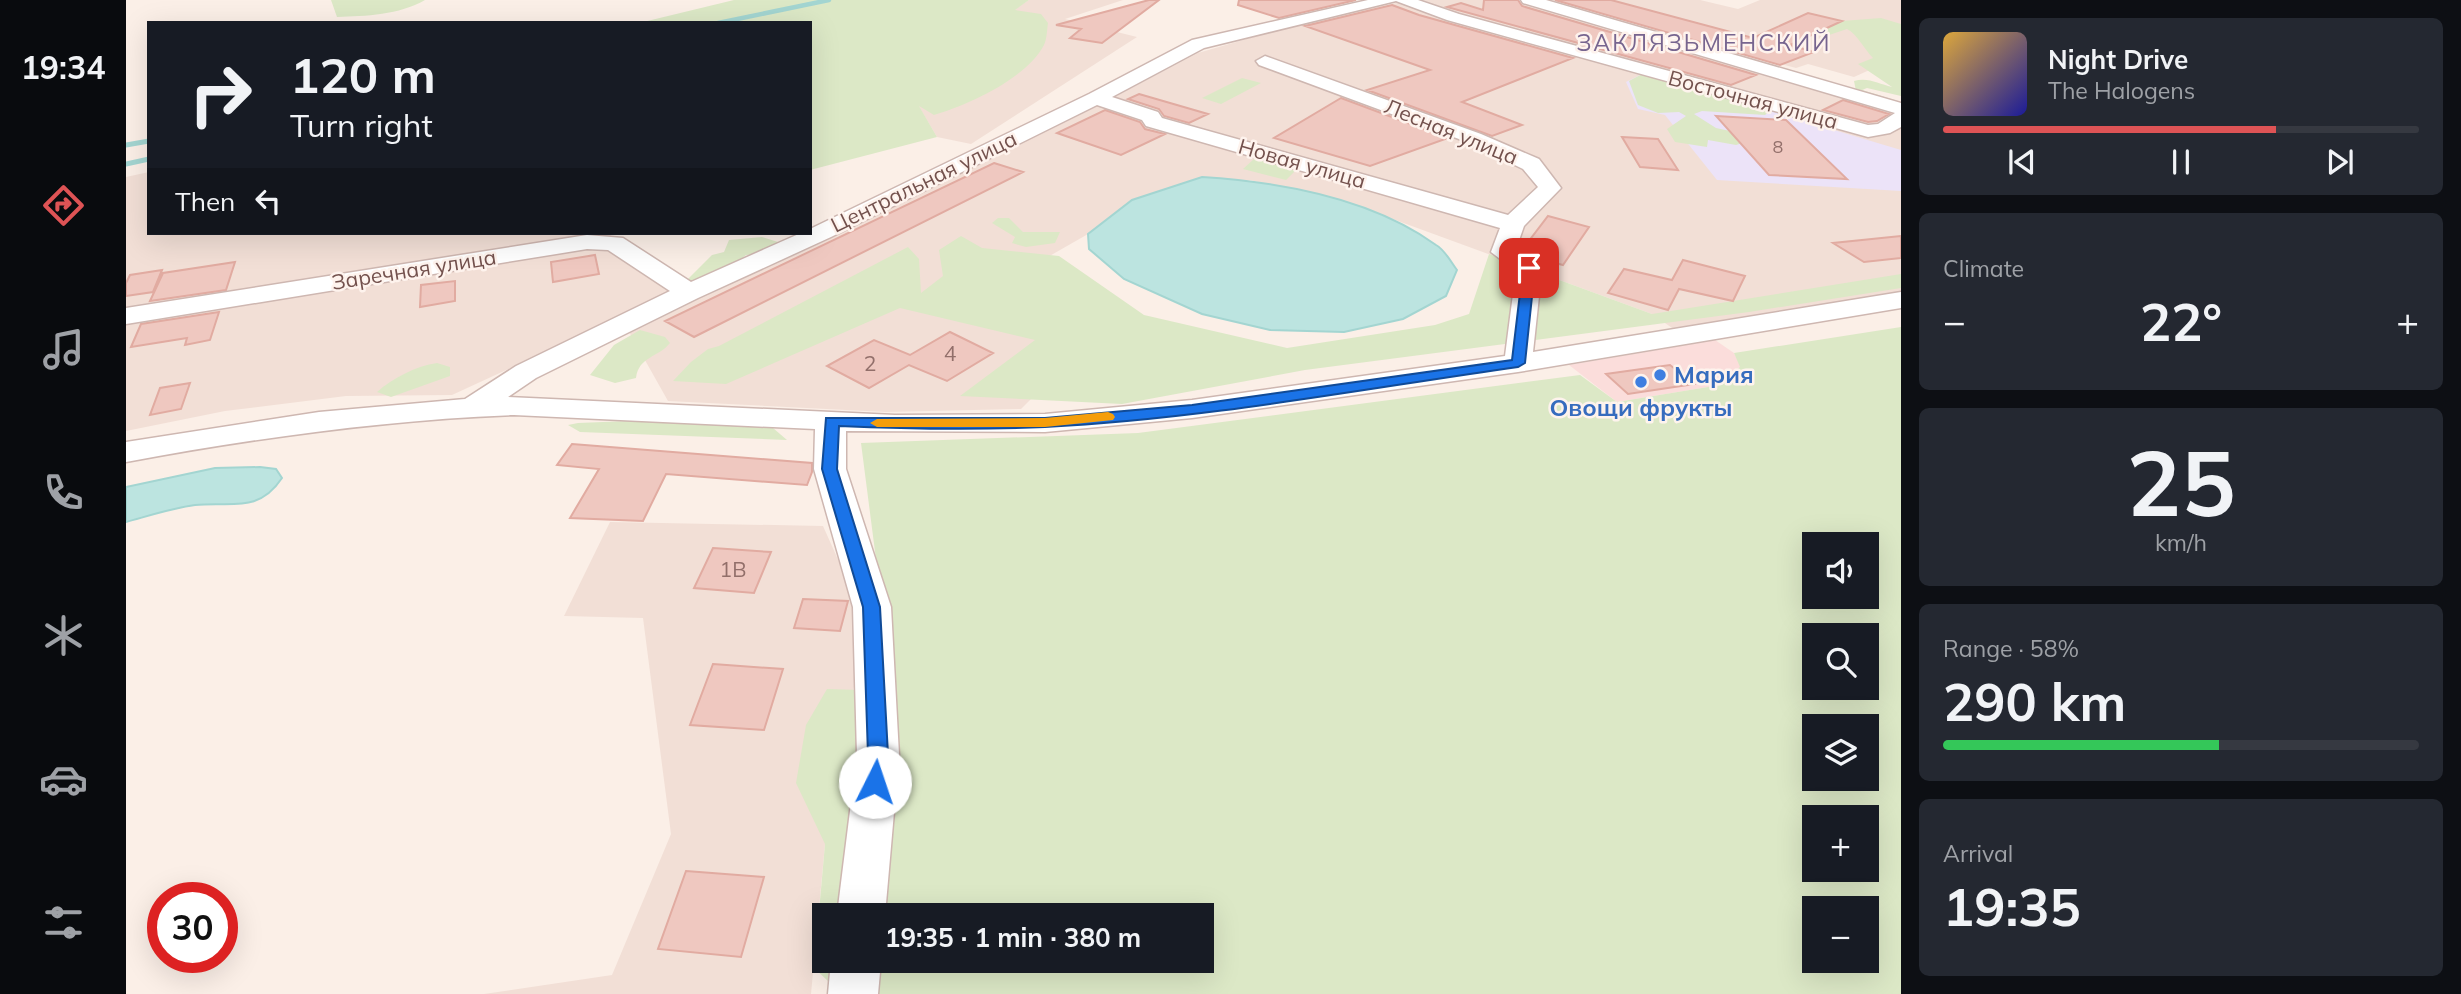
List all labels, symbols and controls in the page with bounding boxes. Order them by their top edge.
district label: ЗАКЛЯЗЬМЕНСКИЙ [1577,28,1831,57]
text: Night Drive [2048,43,2188,76]
text: 120 m [290,44,436,105]
text: 19:34 [21,47,105,87]
icon: right [175,49,266,140]
street label: Восточная улица [1666,64,1841,134]
text: The Halogens [2048,76,2195,105]
street label: Лесная улица [1381,92,1522,170]
text: Turn right [290,105,433,145]
street label: Центральная улица [826,125,1021,237]
street label: Новая улица [1236,132,1369,194]
house number: 8 [1773,135,1783,158]
icon: previous [2003,143,2041,181]
icon: pause [2162,143,2200,181]
icon: next [2321,143,2359,181]
icon: directions [39,181,88,230]
icon: left [249,182,287,220]
text: Then [175,185,235,218]
pin [1499,238,1559,298]
street label: Заречная улица [330,243,498,295]
icon: arrive [1510,249,1548,287]
text: Climate [1943,254,2024,283]
text: 22° [2140,289,2222,354]
text: − [1943,297,1966,345]
text: + [2396,297,2419,345]
icon: music [39,325,88,374]
house number: 4 [944,340,957,366]
house number: 2 [864,350,876,376]
place label: Мария [1674,359,1754,389]
marker: Мария [1652,367,1668,383]
marker: Овощи фрукты [1633,374,1649,390]
place label: Овощи фрукты [1549,392,1733,422]
text: 25 [2126,425,2236,539]
icon: phone [39,468,88,517]
text: km/h [2155,528,2207,557]
map controls [1802,532,1879,973]
button: sound [1802,532,1879,609]
house number: 1В [720,556,746,582]
icon: climate [39,611,88,660]
button: search [1802,623,1879,700]
text: Range · 58% [1943,634,2079,663]
text: 290 km [1943,669,2126,734]
button: layers [1802,714,1879,791]
position arrow [838,745,912,819]
icon: car [39,755,88,804]
button: + [1802,805,1879,882]
text: Arrival [1943,839,2013,868]
text: 19:35 [1943,874,2081,939]
speed limit sign: 30 [147,882,238,973]
button: − [1802,896,1879,973]
icon: filters [39,898,88,947]
text: 19:35 · 1 min · 380 m [885,921,1141,954]

